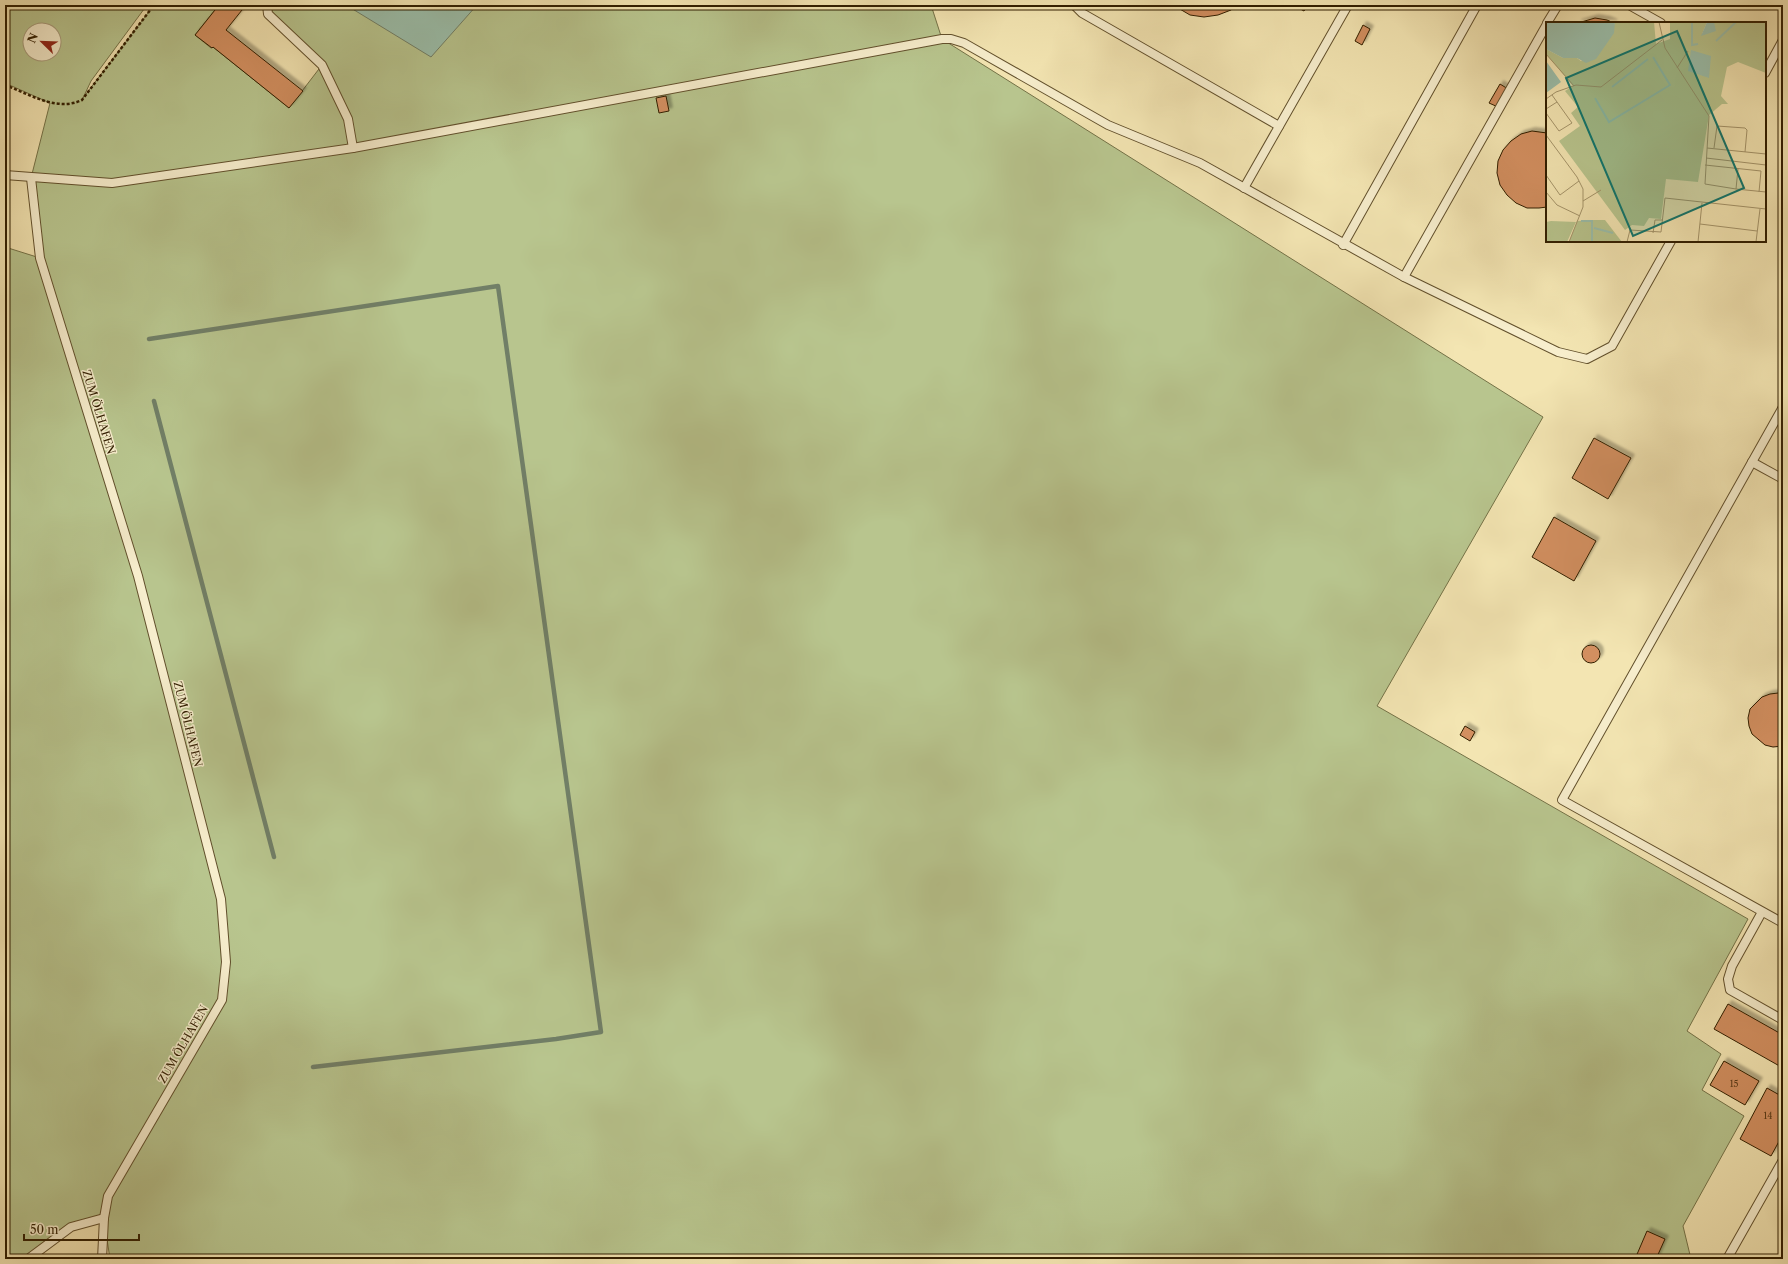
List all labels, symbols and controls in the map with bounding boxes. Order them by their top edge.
north arrow [22,22,62,62]
inset map [1546,22,1766,242]
text: N [24,31,41,45]
street label: ZUM ÖLHAFEN [80,368,119,456]
street label: ZUM ÖLHAFEN [171,680,206,768]
street label: ZUM ÖLHAFEN [154,1002,211,1085]
house number: 15 [1730,1078,1738,1089]
house number: 14 [1764,1110,1773,1121]
scale bar [24,1216,139,1242]
text: 50 m [30,1222,59,1237]

